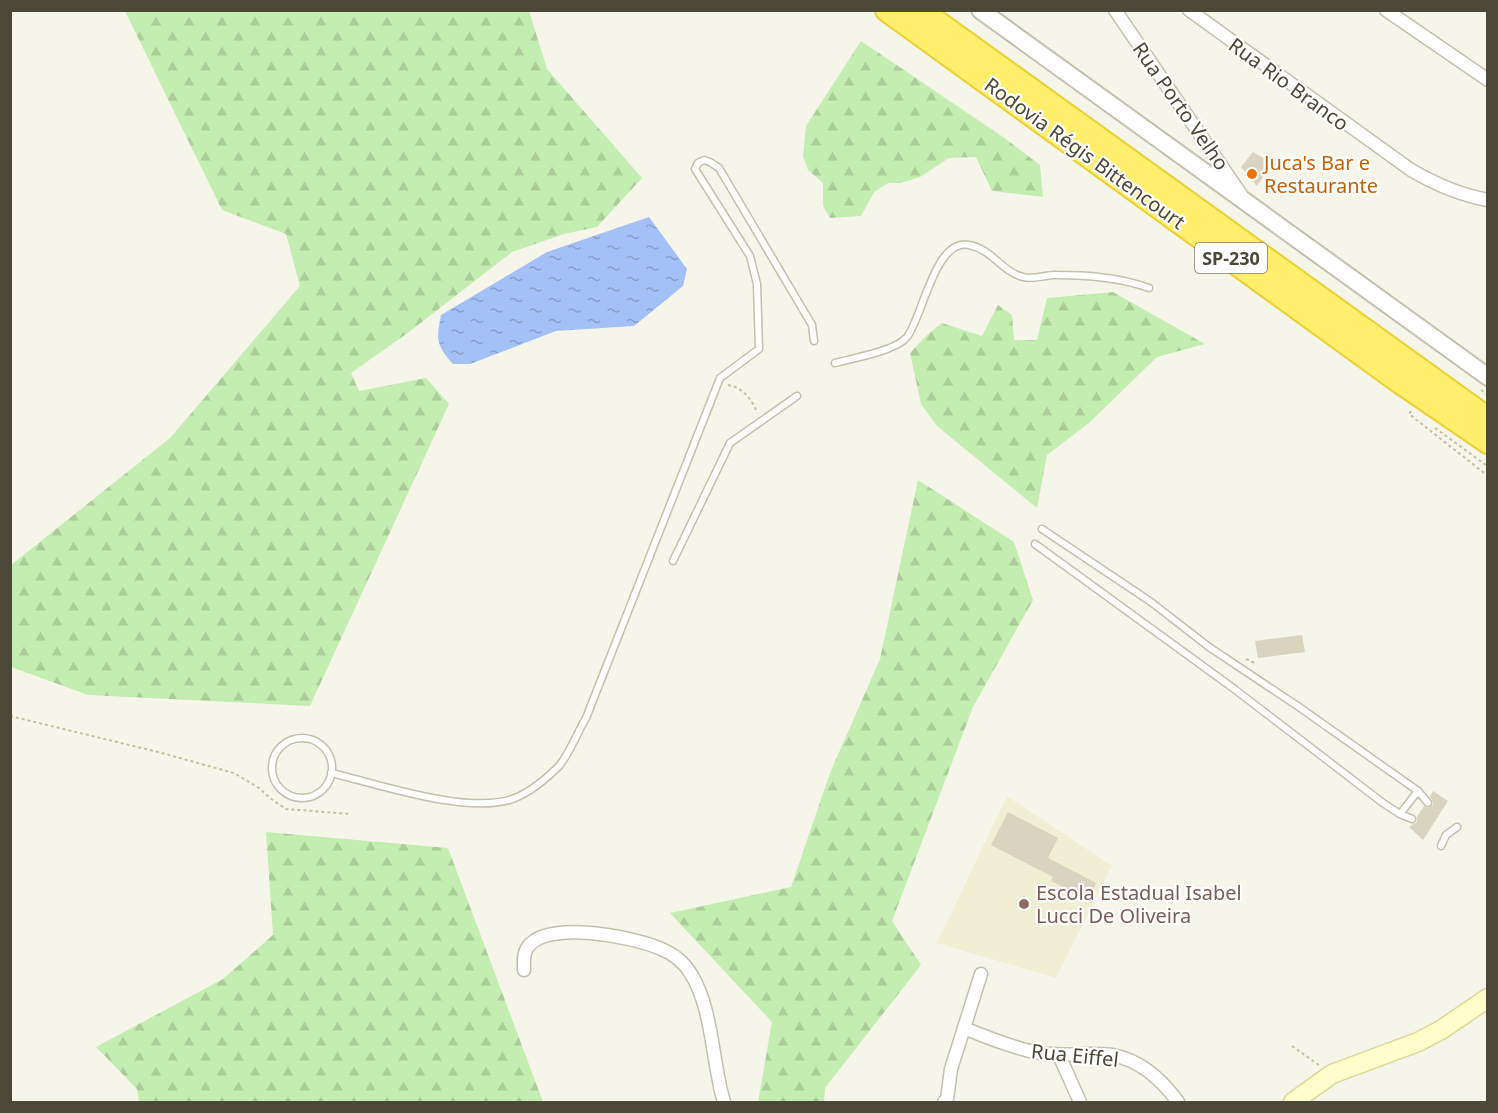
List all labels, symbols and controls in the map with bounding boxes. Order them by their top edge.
street label: Rua Rio Branco [1224,31,1354,137]
street label: Rua Porto Velho [1127,37,1235,175]
street label: Rodovia Régis Bittencourt [979,71,1191,235]
place label: Juca's Bar e Restaurante [1262,149,1378,199]
marker: Juca's Bar e Restaurante [1245,167,1259,181]
road number: SP-230 [1195,243,1267,273]
place label: Escola Estadual Isabel Lucci De Oliveira [1036,879,1242,929]
marker: Escola Estadual Isabel Lucci De Oliveira [1017,897,1031,911]
street label: Rua Eiffel [1030,1037,1120,1073]

